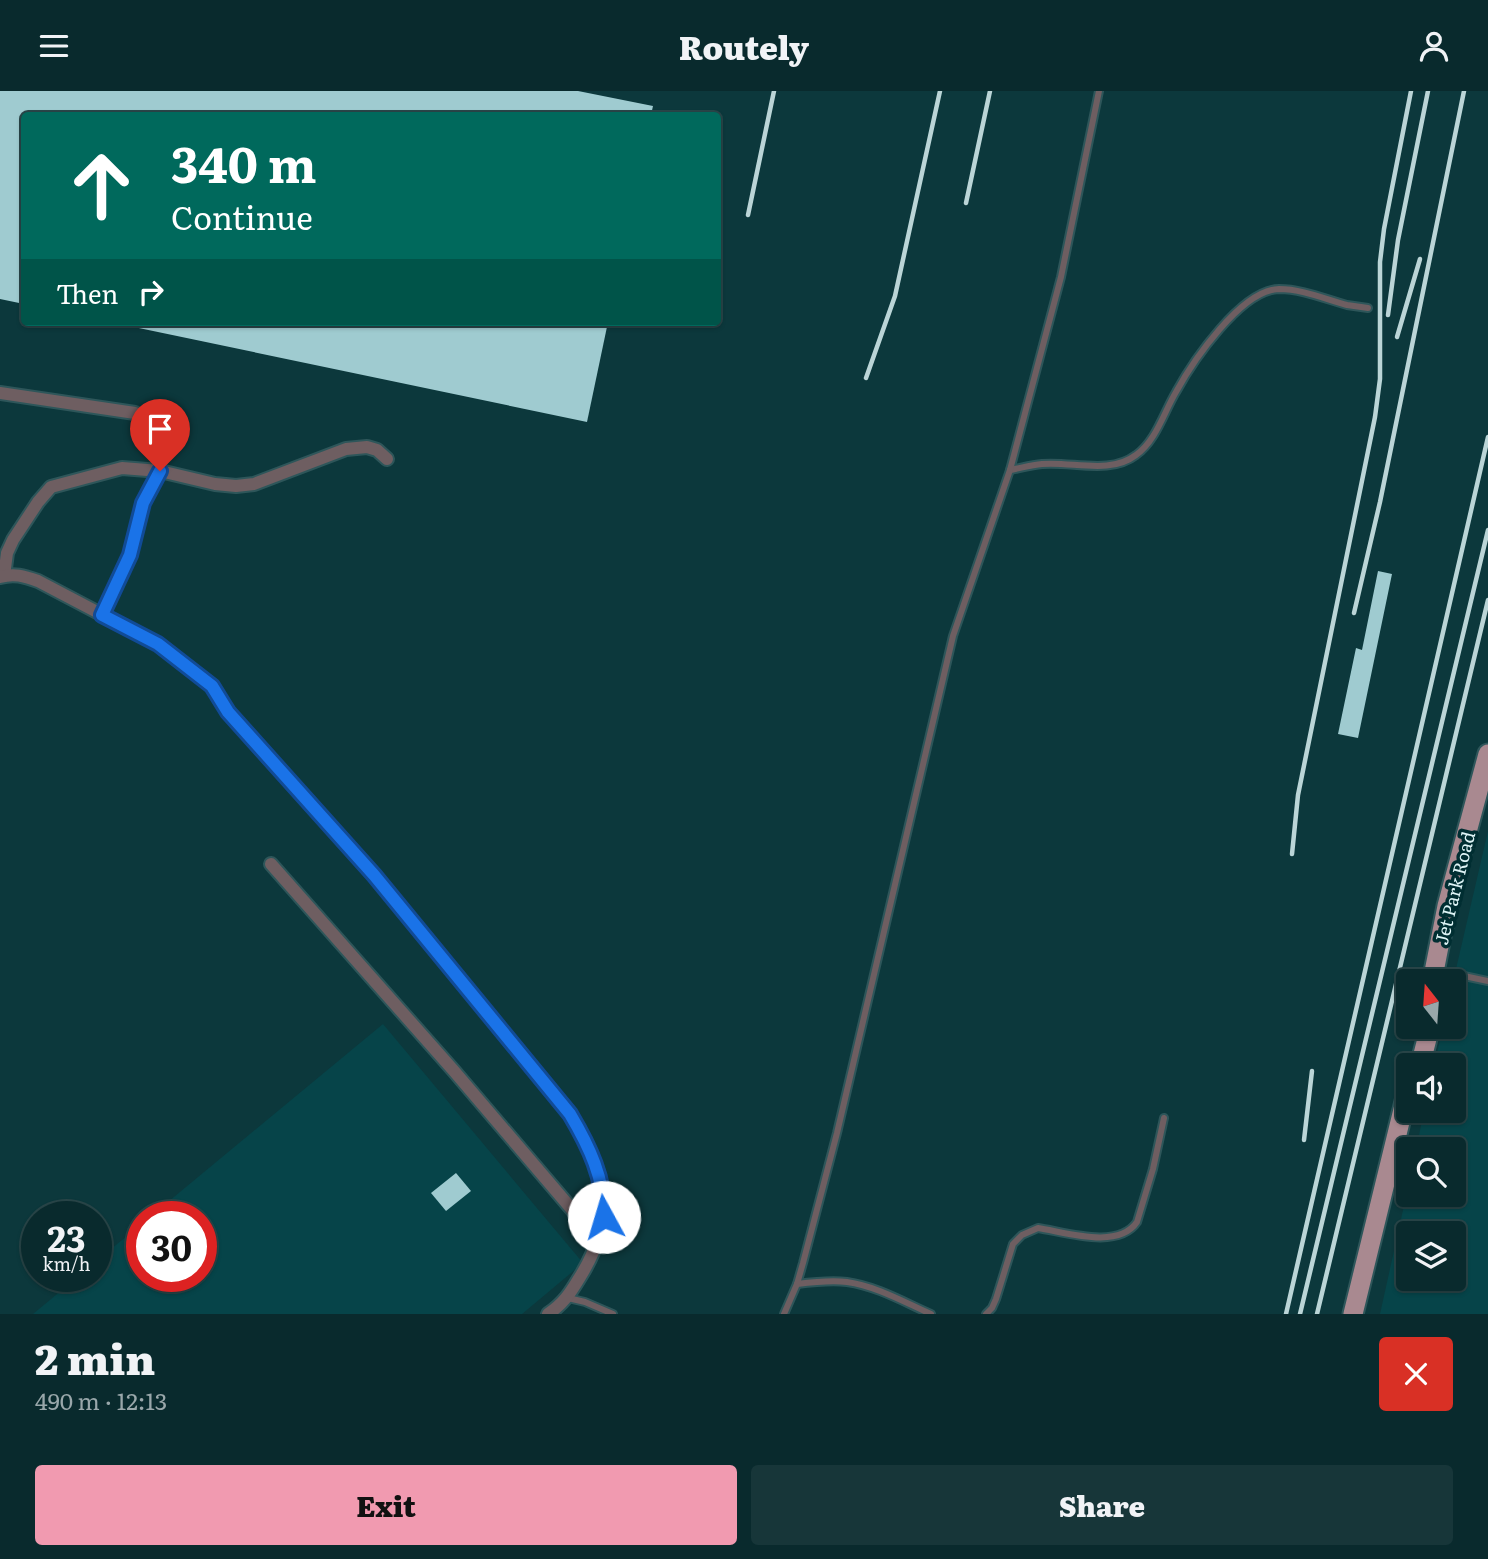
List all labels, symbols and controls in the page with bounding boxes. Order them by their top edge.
text: Routely [679,22,809,70]
icon: menu [35,27,73,65]
icon: person [1415,27,1453,65]
text: 340 m [171,125,317,198]
icon: ahead [56,140,147,231]
text: Continue [171,192,313,240]
text: Then [56,273,118,312]
icon: right [132,273,170,311]
pin [130,399,190,471]
icon: arrive [141,410,179,448]
street label: Jet Park Road [1427,828,1481,948]
north arrow [1396,969,1466,1039]
map controls [1396,969,1466,1291]
button: sound [1396,1053,1466,1123]
button: search [1396,1137,1466,1207]
position arrow [567,1180,641,1254]
speed limit sign: 30 [126,1201,217,1292]
text: 23 [47,1211,86,1263]
button: layers [1396,1221,1466,1291]
text: km/h [43,1250,90,1277]
text: 2 min [35,1326,155,1388]
button: close [1379,1337,1453,1411]
text: 490 m · 12:13 [35,1383,167,1417]
button: Exit [35,1465,737,1545]
button: Share [751,1465,1453,1545]

